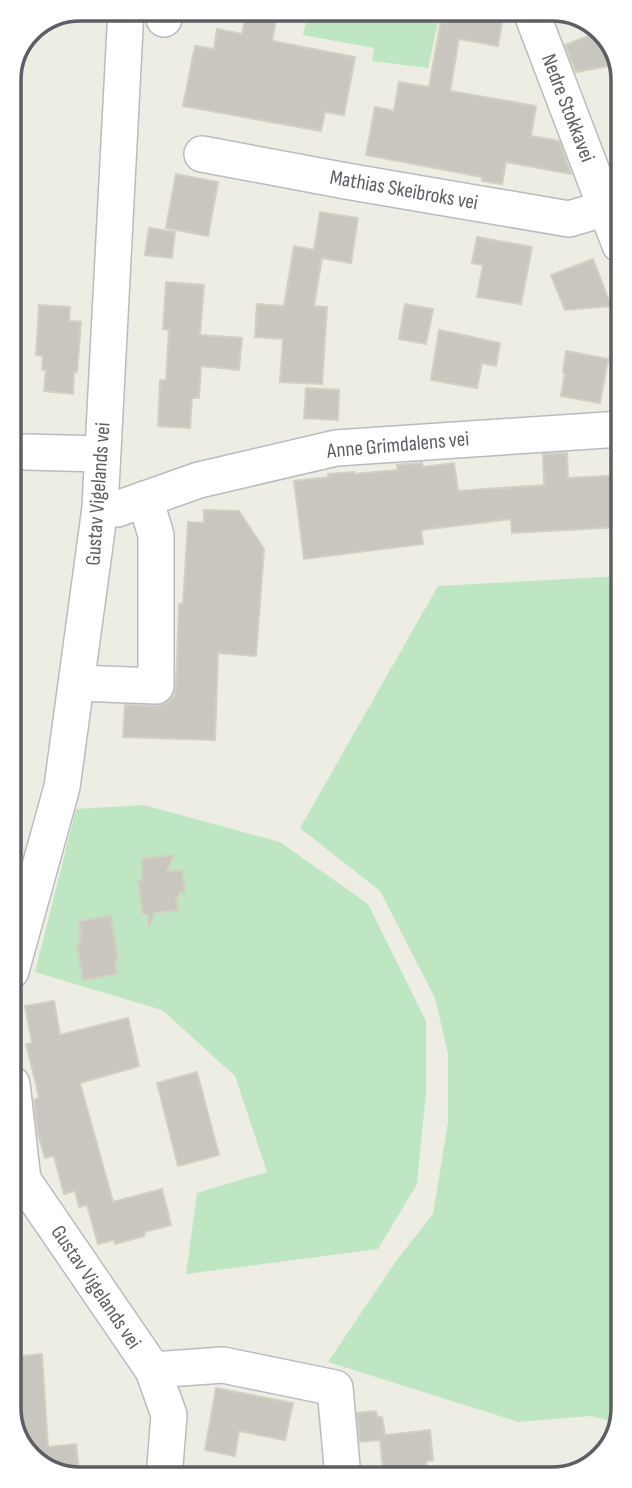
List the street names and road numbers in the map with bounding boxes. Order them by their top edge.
street label: Nedre Stokkavei [536,50,600,166]
street label: Mathias Skeibroks vei [328,165,480,215]
street label: Gustav Vigelands vei [81,422,115,566]
street label: Anne Grimdalens vei [325,426,470,464]
street label: Gustav Vigelands vei [45,1221,147,1353]

